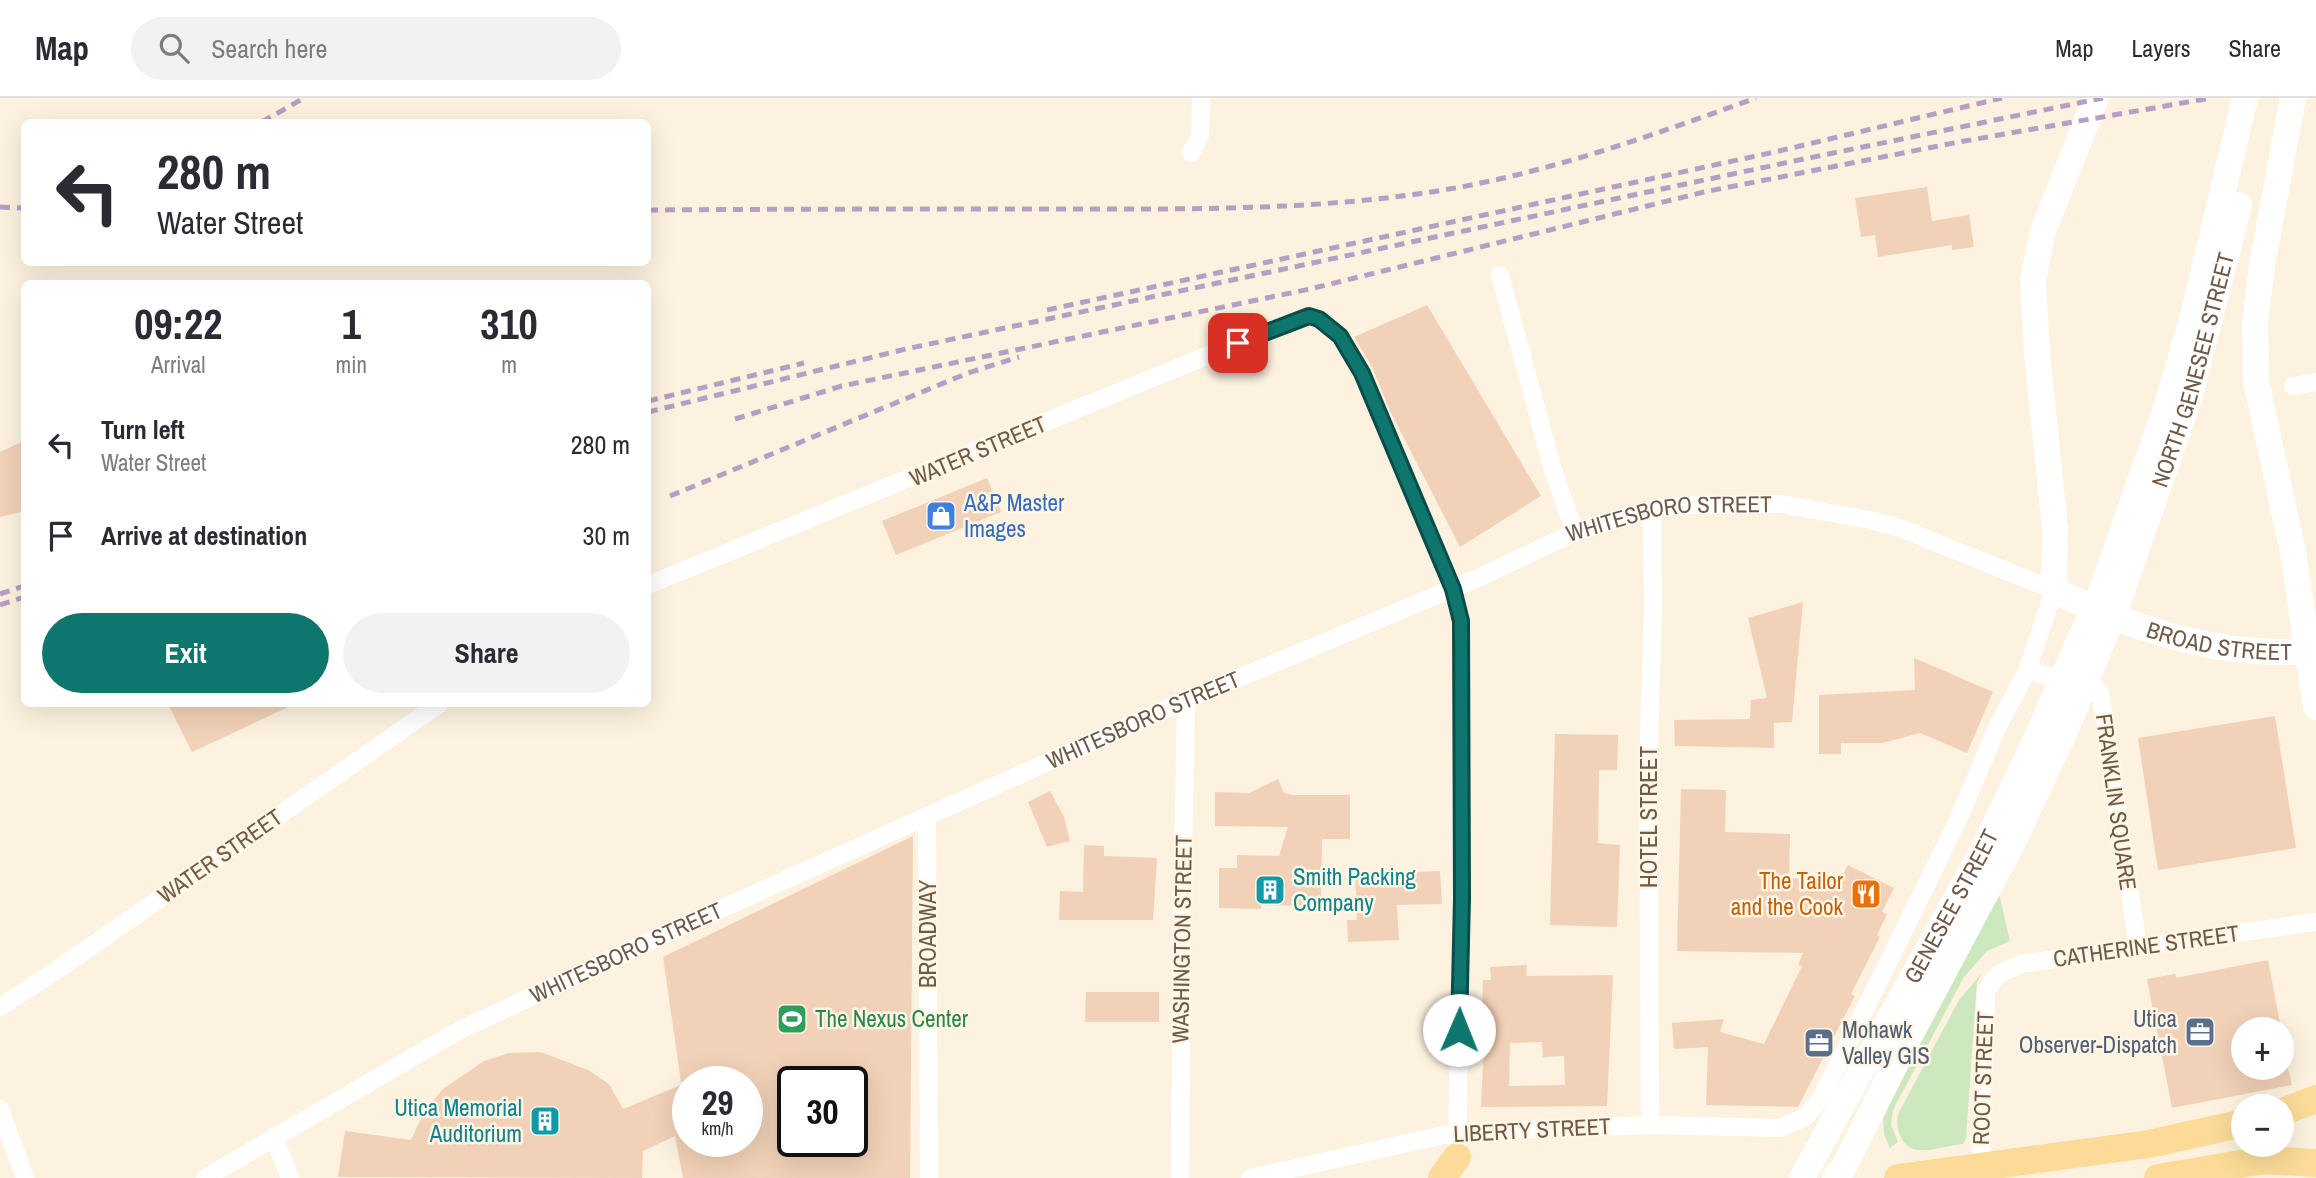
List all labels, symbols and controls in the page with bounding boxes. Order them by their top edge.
search box [131,17,621,80]
text: Map [35,26,89,70]
icon: search [155,29,193,67]
text: Search here [211,31,327,66]
text: Map [2055,32,2093,64]
text: Layers [2131,32,2190,64]
text: Share [2228,32,2281,64]
text: 280 m [157,138,271,204]
icon: left [42,147,133,238]
text: Water Street [157,201,303,244]
street label: NORTH GENESEE STREET [2143,249,2241,491]
text: 09:22 [134,296,222,352]
text: 1 [342,296,361,352]
text: 310 [480,296,538,352]
pin [1208,313,1268,373]
icon: arrive [1219,324,1257,362]
text: Arrival [151,349,206,380]
text: min [336,349,367,380]
text: m [501,349,517,380]
street label: WATER STREET [905,408,1051,493]
text: Turn left [101,412,185,447]
icon: left [42,426,80,464]
text: 280 m [571,427,630,462]
text: Water Street [101,447,206,478]
place label: A&P Master Images [963,487,1065,544]
street label: WHITESBORO STREET [1562,488,1772,549]
shop icon: A&P Master Images [924,499,958,533]
icon: arrive [42,517,80,555]
text: Arrive at destination [101,518,307,553]
text: 30 m [583,518,630,553]
button: Exit [42,613,329,693]
button: Share [343,613,630,693]
street label: BROAD STREET [2143,614,2293,667]
street label: WHITESBORO STREET [1041,663,1245,776]
street label: FRANKLIN SQUARE [2089,712,2144,892]
street label: HOTEL STREET [1633,746,1664,888]
street label: WATER STREET [151,801,289,910]
street label: GENESEE STREET [1896,824,2005,989]
street label: WASHINGTON STREET [1164,834,1199,1044]
place label: Smith Packing Company [1293,861,1416,918]
place label: The Tailor and the Cook [1731,865,1844,922]
building icon: Smith Packing Company [1253,873,1287,907]
restaurant icon: The Tailor and the Cook [1849,877,1883,911]
street label: BROADWAY [912,880,943,988]
street label: WHITESBORO STREET [525,894,727,1010]
street label: CATHERINE STREET [2051,917,2241,974]
position arrow [1422,993,1496,1067]
sports icon: The Nexus Center [775,1002,809,1036]
place label: The Nexus Center [815,1003,969,1034]
place label: Utica Observer-Dispatch [2019,1003,2178,1060]
street label: ROOT STREET [1965,1010,2000,1145]
place label: Mohawk Valley GIS [1842,1014,1930,1071]
office icon: Utica Observer-Dispatch [2183,1015,2217,1049]
map controls [2231,1017,2294,1157]
button: + [2231,1017,2294,1080]
office icon: Mohawk Valley GIS [1802,1026,1836,1060]
speed limit sign: 30 [777,1066,868,1157]
text: 29 [702,1079,733,1126]
place label: Utica Memorial Auditorium [394,1092,522,1149]
button: − [2231,1094,2294,1157]
building icon: Utica Memorial Auditorium [528,1104,562,1138]
street label: LIBERTY STREET [1452,1110,1612,1149]
text: km/h [702,1116,734,1141]

